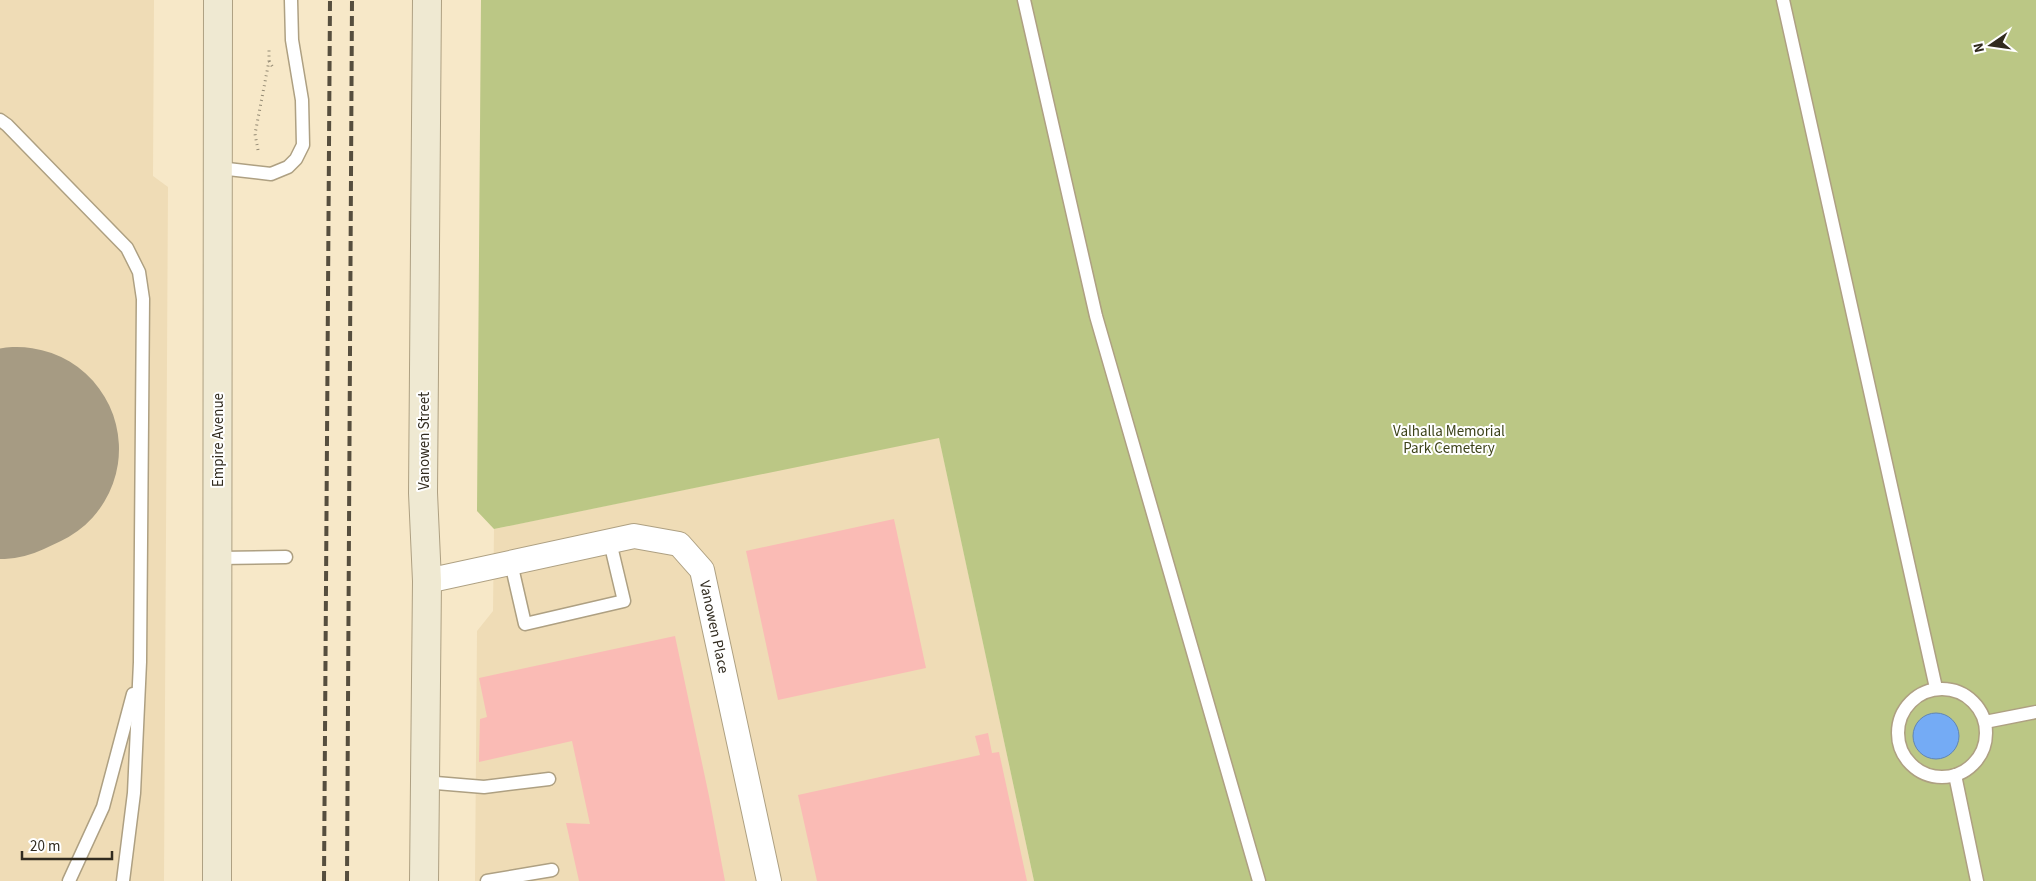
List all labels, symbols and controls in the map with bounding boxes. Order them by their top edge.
north arrow [1966,20,2016,70]
text: N [1969,41,1990,54]
street label: Vanowen Street [414,392,435,490]
street label: Empire Avenue [208,393,229,487]
park label: Valhalla Memorial Park Cemetery [1393,421,1505,459]
street label: Vanowen Place [694,579,734,675]
scale bar [22,828,112,860]
text: 20 m [30,836,60,857]

